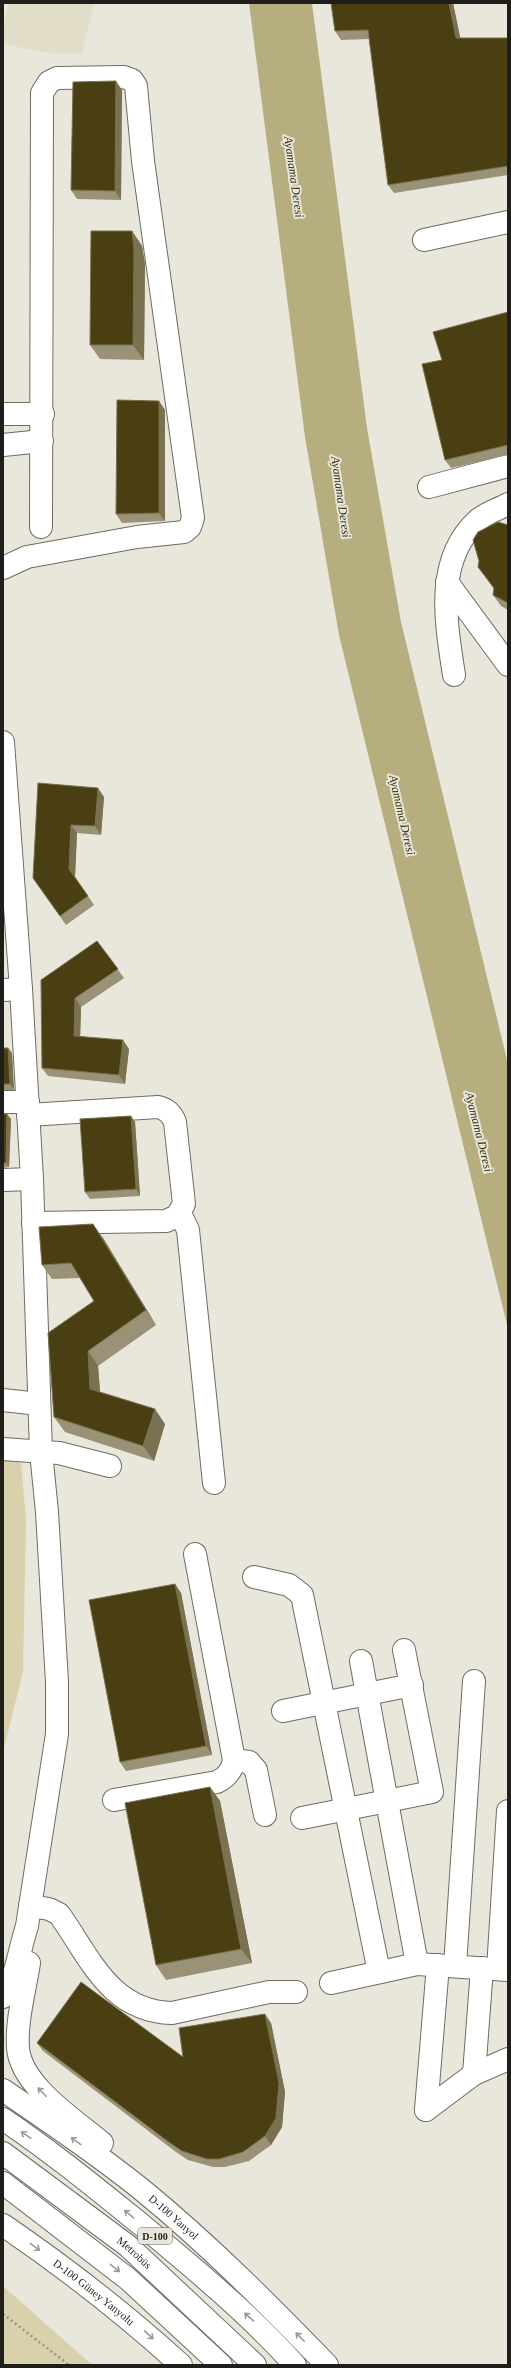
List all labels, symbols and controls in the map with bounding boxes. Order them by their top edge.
water label: Ayamama Deresi [281,134,307,219]
water label: Ayamama Deresi [328,454,354,539]
water label: Ayamama Deresi [386,773,418,856]
water label: Ayamama Deresi [462,1090,496,1173]
one-way arrow [37,2087,47,2097]
one-way arrow [21,2131,32,2139]
one-way arrow [71,2137,82,2145]
street label: D-100 Yanyol [145,2192,201,2244]
one-way arrow [123,2210,134,2219]
road number: D-100 [138,2228,172,2244]
street label: Metrobüs [115,2234,154,2271]
one-way arrow [29,2243,40,2251]
street label: D-100 Güney Yanyolu [51,2257,137,2328]
one-way arrow [109,2264,120,2273]
one-way arrow [244,2312,254,2321]
one-way arrow [143,2331,154,2340]
one-way arrow [295,2332,305,2342]

